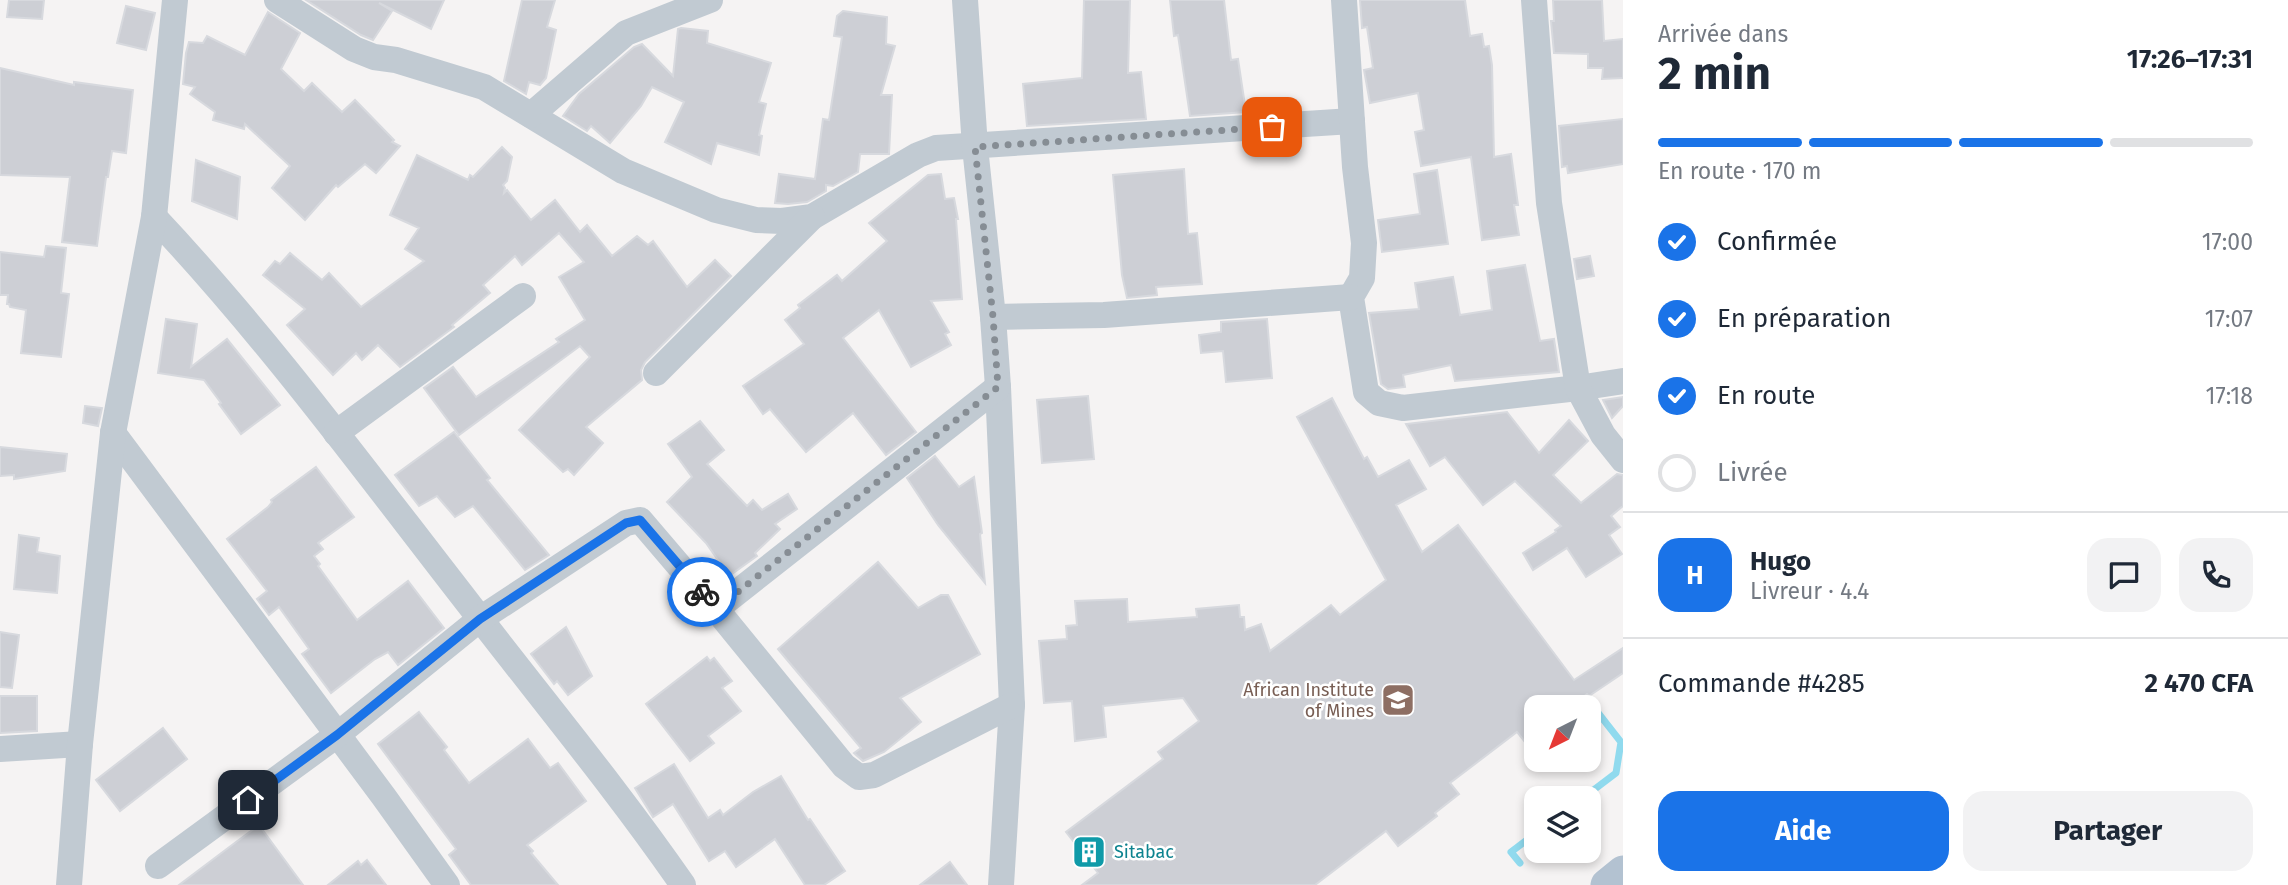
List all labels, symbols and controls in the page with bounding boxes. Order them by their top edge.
text: Arrivée dans [1658,20,1788,48]
text: 17:26–17:31 [2127,44,2253,75]
text: 2 min [1658,46,1771,101]
pin [1242,97,1302,157]
icon: bag [1253,108,1291,146]
text: En route · 170 m [1658,157,1821,185]
icon: check [1658,223,1696,261]
text: Confirmée [1717,226,1837,257]
text: 17:00 [2202,228,2253,256]
icon: check [1658,300,1696,338]
text: En préparation [1717,303,1891,334]
text: 17:07 [2205,305,2253,333]
icon: check [1658,377,1696,415]
text: En route [1717,380,1816,411]
text: 17:18 [2206,382,2253,410]
text: Livrée [1717,457,1788,488]
button: chat [2087,538,2161,612]
button: phone [2179,538,2253,612]
text: Hugo [1750,546,1811,577]
courier [667,557,737,627]
text: H [1686,560,1704,591]
icon: bike [683,573,721,611]
text: Livreur · 4.4 [1750,577,1869,605]
text: Commande #4285 [1658,668,1865,699]
text: 2 470 CFA [2145,668,2253,699]
place label: African Institute of Mines [1243,679,1374,722]
school or university icon: African Institute of Mines [1379,681,1417,719]
north arrow [1524,695,1601,772]
map controls [1524,695,1601,863]
pin [218,770,278,830]
icon: home [229,781,267,819]
button: layers [1524,786,1601,863]
button: Aide [1658,791,1949,871]
button: Partager [1963,791,2253,871]
building icon: Sitabac [1070,833,1108,871]
place label: Sitabac [1114,841,1174,863]

